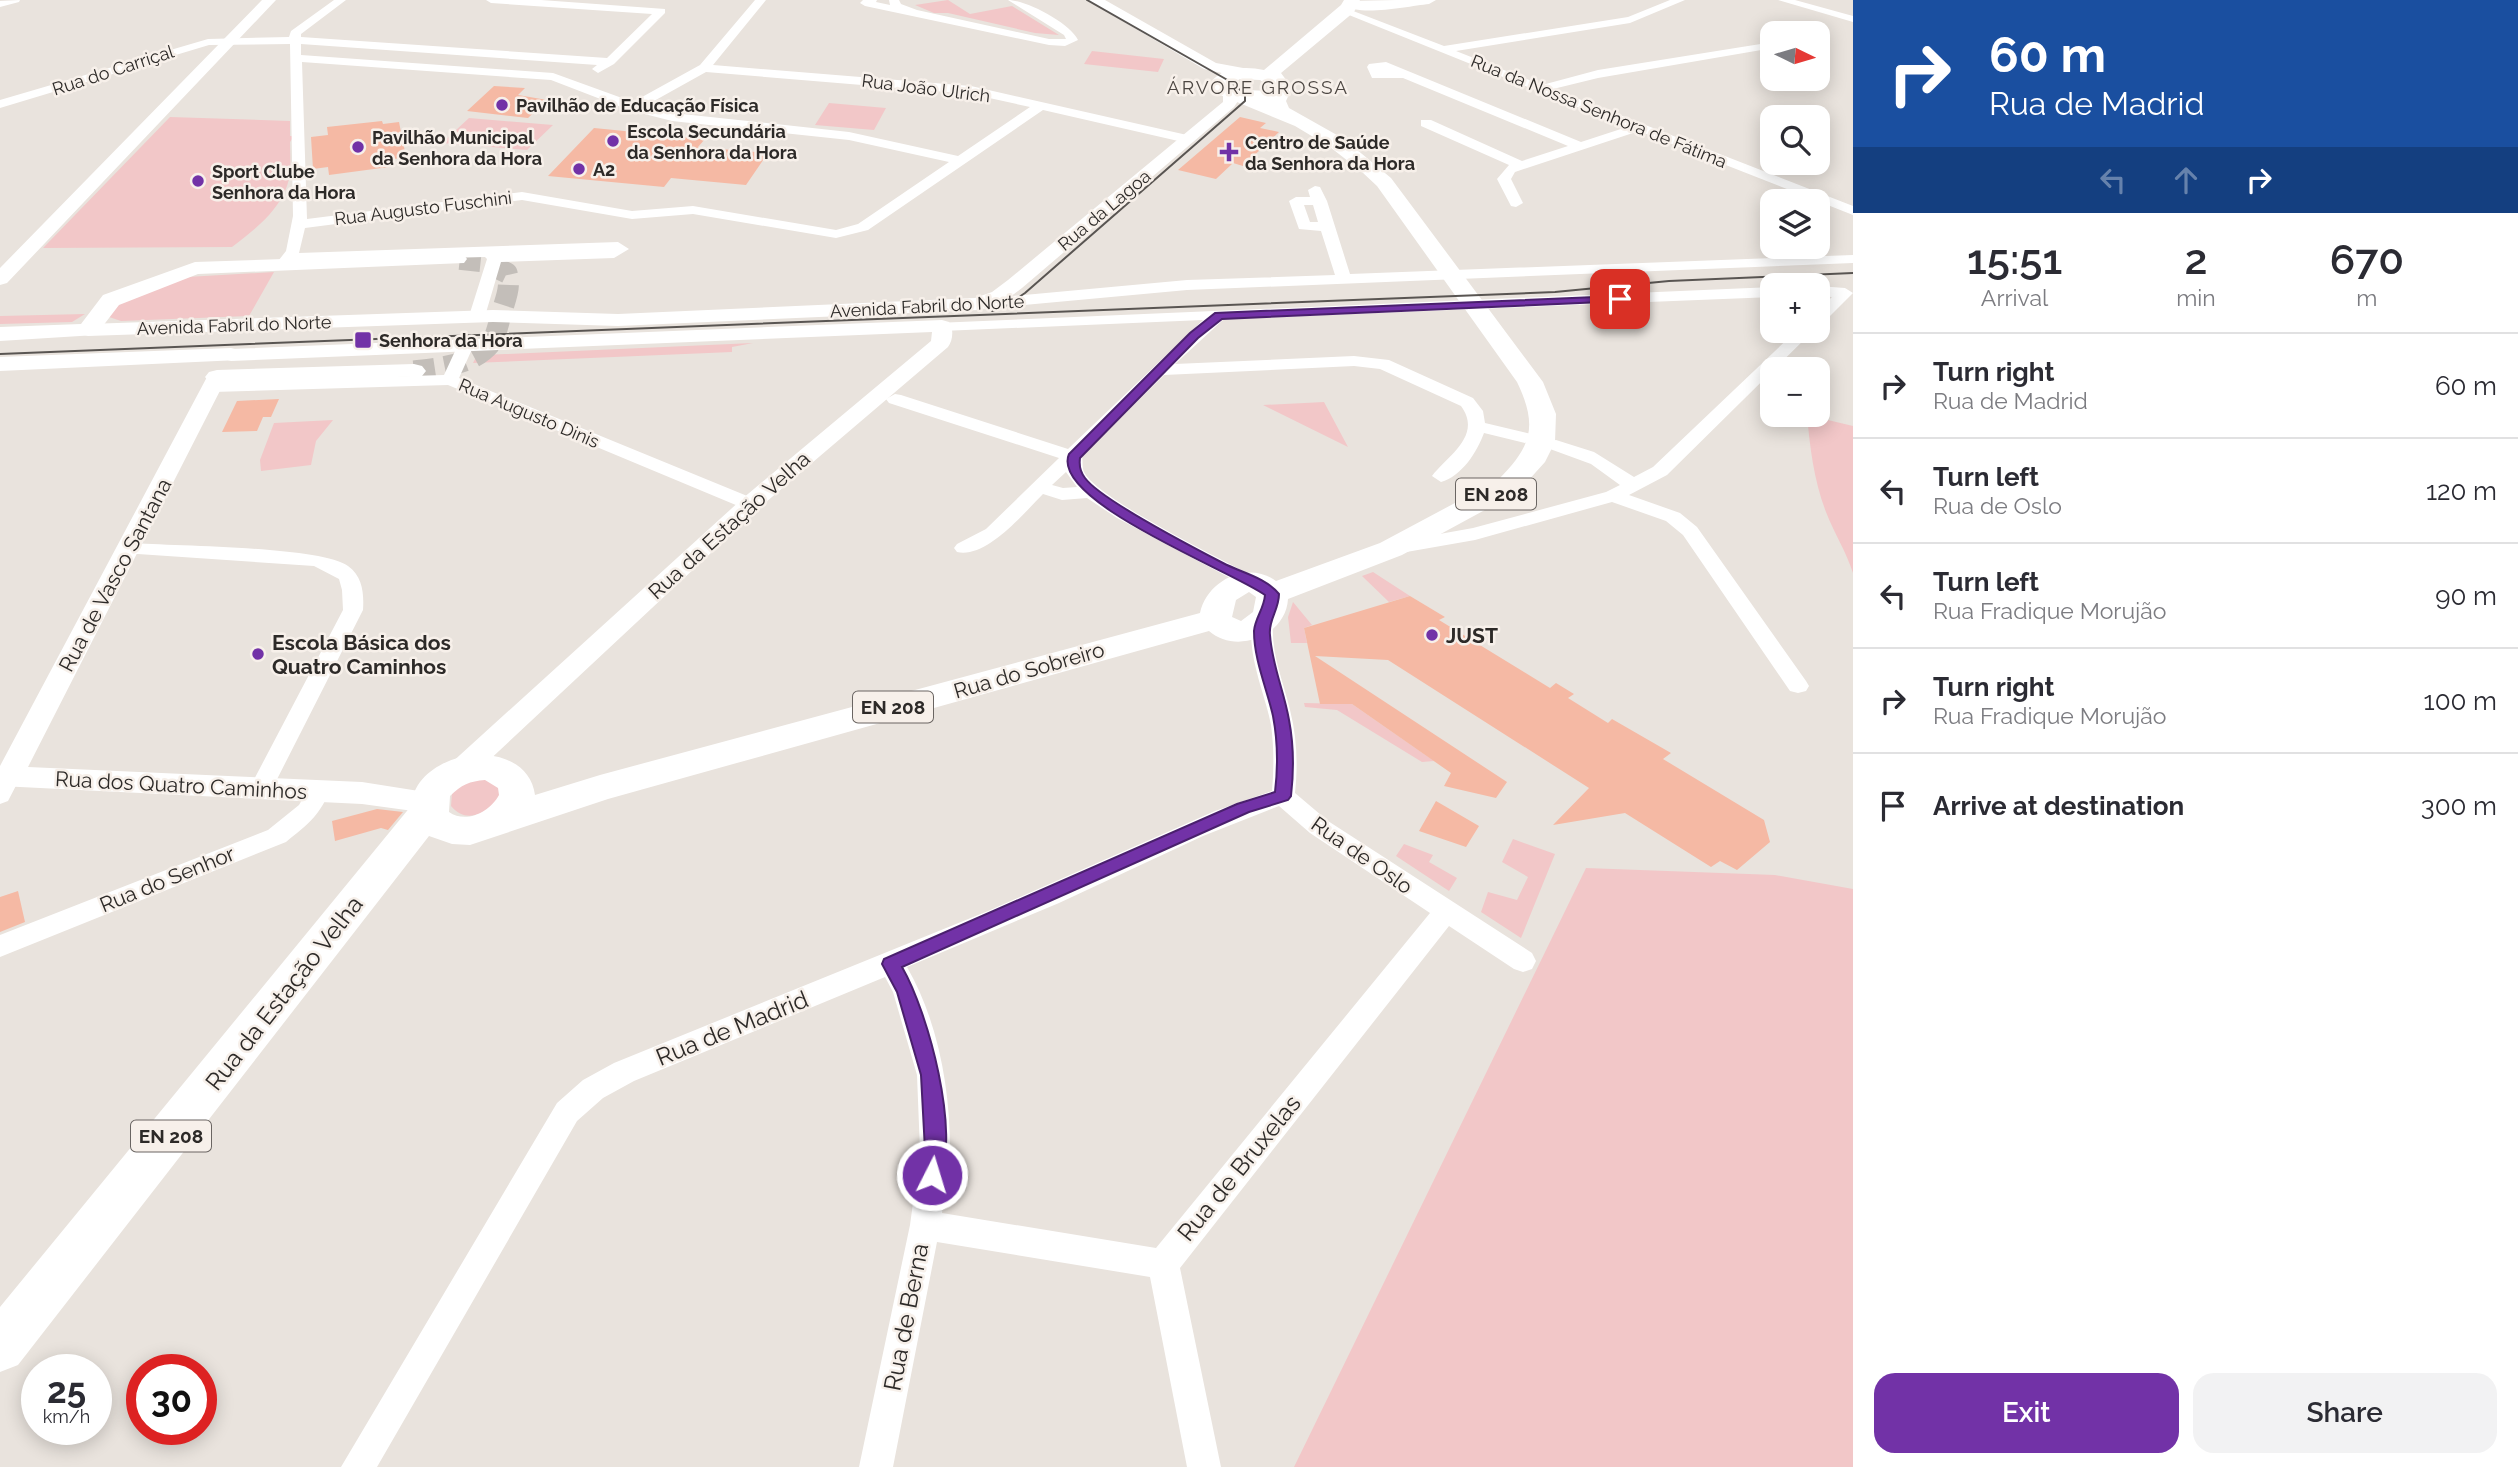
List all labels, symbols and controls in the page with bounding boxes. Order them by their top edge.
north arrow [1760,21,1830,91]
map controls [1760,21,1830,427]
text: 60 m [1989,26,2106,83]
icon: right [1874,28,1965,119]
street label: Rua do Carriçal [50,40,176,100]
street label: Rua da Nossa Senhora de Fátima [1468,50,1730,172]
street label: Rua João Ulrich [860,70,992,106]
district label: ÁRVORE GROSSA [1167,76,1349,98]
text: Rua de Madrid [1989,85,2204,122]
place label: Pavilhão de Educação Física [516,95,759,116]
marker: Pavilhão de Educação Física [494,97,510,113]
button: search [1760,105,1830,175]
place label: Escola Secundária da Senhora da Hora [627,121,797,163]
place label: Pavilhão Municipal da Senhora da Hora [372,127,542,169]
place label: Centro de Saúde da Senhora da Hora [1245,132,1415,174]
marker: Escola Secundária da Senhora da Hora [605,133,621,149]
marker: Pavilhão Municipal da Senhora da Hora [350,139,366,155]
marker: Centro de Saúde da Senhora da Hora [1219,142,1239,162]
place label: A2 [593,159,615,180]
place label: Sport Clube Senhora da Hora [212,161,356,203]
marker: A2 [571,161,587,177]
icon: left [2094,161,2132,199]
icon: ahead [2167,161,2205,199]
icon: right [2240,161,2278,199]
street label: Rua da Lagoa [1053,165,1155,255]
marker: Sport Clube Senhora da Hora [190,173,206,189]
street label: Rua Augusto Fuschini [333,187,513,229]
button: layers [1760,189,1830,259]
text: 15:51 [1967,235,2062,284]
text: 2 [2184,235,2207,284]
text: 670 [2330,235,2404,284]
pin [1590,269,1650,329]
button: + [1760,273,1830,343]
icon: arrive [1601,280,1639,318]
text: Arrival [1981,284,2048,311]
text: min [2176,284,2216,311]
text: m [2356,284,2377,311]
street label: Avenida Fabril do Norte [829,290,1025,322]
street label: Avenida Fabril do Norte [136,311,332,339]
marker: Senhora da Hora [353,330,373,350]
place label: Senhora da Hora [379,330,523,351]
button: − [1760,357,1830,427]
text: Turn right [1933,357,2054,387]
icon: right [1874,367,1912,405]
text: 60 m [2435,371,2497,401]
street label: Rua Augusto Dinis [456,374,603,452]
text: Rua de Madrid [1933,387,2088,414]
street label: Rua da Estação Velha [643,446,815,604]
text: Turn left [1933,462,2039,492]
icon: left [1874,472,1912,510]
street label: Rua de Vasco Santana [53,474,177,676]
text: 120 m [2426,476,2497,506]
road number: EN 208 [1456,478,1536,509]
text: Rua de Oslo [1933,492,2062,519]
text: Turn left [1933,567,2039,597]
icon: left [1874,577,1912,615]
text: 90 m [2435,581,2497,611]
text: Rua Fradique Morujão [1933,597,2166,624]
place label: JUST [1446,623,1498,648]
marker: JUST [1424,627,1440,643]
place label: Escola Básica dos Quatro Caminhos [272,630,451,679]
street label: Rua do Sobreiro [951,637,1107,703]
marker: Escola Básica dos Quatro Caminhos [250,646,266,662]
text: Turn right [1933,672,2054,702]
icon: right [1874,682,1912,720]
text: 100 m [2424,686,2497,716]
road number: EN 208 [853,692,933,722]
text: Rua Fradique Morujão [1933,702,2166,729]
street label: Rua dos Quatro Caminhos [54,766,308,804]
icon: arrive [1874,787,1912,825]
text: Arrive at destination [1933,791,2184,821]
text: 300 m [2421,791,2497,821]
street label: Rua de Oslo [1307,811,1417,899]
street label: Rua do Senhor [96,840,239,917]
street label: Rua da Estação Velha [199,890,369,1096]
street label: Rua de Madrid [652,984,812,1072]
street label: Rua de Bruxelas [1171,1089,1307,1247]
road number: EN 208 [131,1120,211,1152]
position arrow [895,1138,969,1212]
street label: Rua de Berna [877,1241,935,1393]
speed limit sign: 30 [126,1354,217,1445]
text: 25 [47,1370,86,1411]
button: Exit [1874,1373,2179,1453]
button: Share [2193,1373,2497,1453]
text: km/h [43,1406,90,1427]

